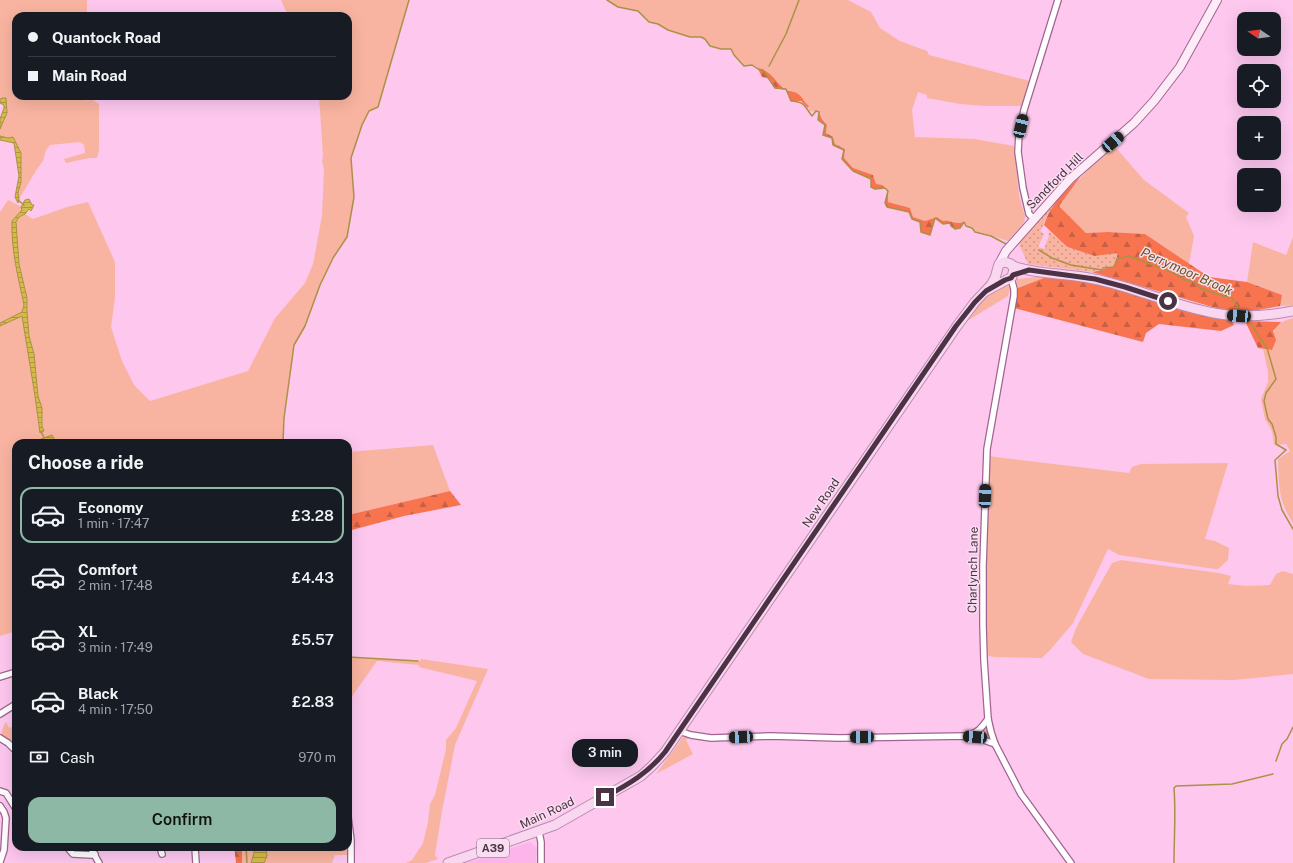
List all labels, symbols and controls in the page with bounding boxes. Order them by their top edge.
north arrow [1237,12,1281,56]
map controls [1237,12,1281,212]
text: Quantock Road [52,29,161,46]
button: locate [1237,64,1281,108]
text: Main Road [52,67,127,84]
car [1012,113,1030,139]
button: + [1237,116,1281,160]
car [1100,130,1126,154]
street label: Sandford Hill [1024,150,1086,212]
button: − [1237,168,1281,212]
water label: Perrymoor Brook [1139,245,1235,298]
route start [1159,292,1177,310]
car [1227,309,1251,323]
text: Choose a ride [28,452,144,473]
street label: New Road [799,476,843,530]
car [979,484,991,508]
icon: car [30,497,66,533]
text: Economy [78,499,143,516]
text: £3.28 [292,507,334,524]
text: 1 min · 17:47 [78,516,150,531]
street label: Charlynch Lane [965,526,981,613]
icon: car [30,559,66,595]
text: Comfort [78,561,138,578]
text: £4.43 [292,569,334,586]
text: 2 min · 17:48 [78,578,153,593]
icon: car [30,621,66,657]
text: XL [78,623,97,640]
text: £5.57 [292,631,334,648]
text: 3 min · 17:49 [78,640,153,655]
icon: car [30,683,66,719]
text: Black [78,685,118,702]
text: £2.83 [292,693,334,710]
text: 4 min · 17:50 [78,702,153,717]
car [729,730,753,744]
car [963,730,987,744]
car [850,731,874,743]
callout: 3 min [572,739,638,767]
text: 3 min [588,745,622,760]
icon: cash [28,746,50,768]
text: Cash [60,749,95,766]
text: 970 m [298,750,336,765]
route end [596,788,614,806]
street label: Main Road [518,794,576,832]
button: Confirm [28,797,336,843]
road number: A39 [477,839,509,857]

